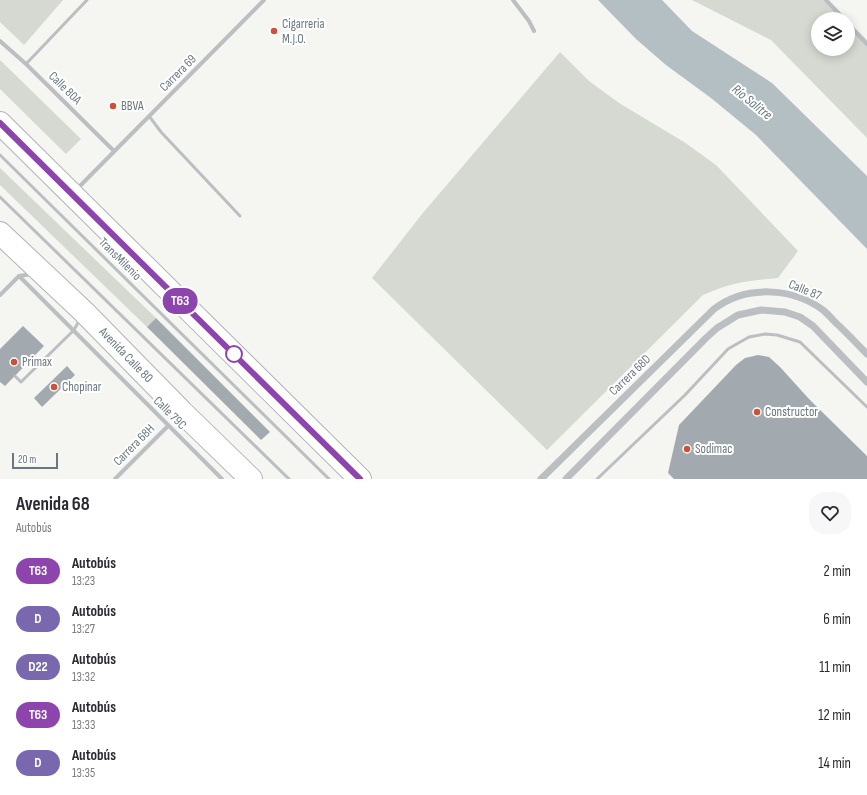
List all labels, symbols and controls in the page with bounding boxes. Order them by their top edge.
map controls [811,12,855,56]
button: layers [811,12,855,56]
place label: Cigarreria M.J.O. [282,16,324,47]
marker: Cigarreria M.J.O. [269,26,279,36]
street label: Carrera 69 [156,51,200,95]
street label: Calle 80A [45,68,85,108]
water label: Río Salitre [728,81,776,124]
place label: BBVA [121,98,144,114]
marker: BBVA [108,101,118,111]
street label: TransMilenio [95,234,145,284]
street label: Calle 87 [786,276,825,304]
line badge: T63 [157,288,203,314]
text: T63 [171,292,189,309]
street label: Avenida Calle 80 [95,323,156,386]
unlabelled marker [225,345,243,363]
street label: Carrera 68D [606,351,654,399]
place label: Primax [22,354,52,370]
marker: Primax [9,357,19,367]
place label: Chopinar [62,379,102,395]
marker: Chopinar [49,382,59,392]
street label: Calle 79C [150,393,190,433]
place label: Constructor [765,404,818,420]
marker: Constructor [752,407,762,417]
street label: Carrera 68H [110,421,158,469]
place label: Sodimac [695,441,732,457]
marker: Sodimac [682,444,692,454]
scale bar [12,451,58,470]
text: 20 m [18,453,36,466]
button: heart [809,492,851,534]
text: Avenida 68 [16,493,90,516]
text: Autobús [16,520,52,536]
text: Autobús [72,554,116,573]
text: T63 [29,562,47,579]
text: 2 min [824,562,851,581]
text: 13:23 [72,573,95,589]
text: Autobús [72,602,116,621]
text: D [34,610,42,627]
text: 6 min [823,610,851,629]
text: 13:27 [72,621,95,637]
text: Autobús [72,650,116,669]
text: D22 [28,658,48,675]
text: 11 min [819,658,851,677]
text: 13:32 [72,669,95,685]
text: Autobús [72,698,116,717]
text: T63 [29,706,47,723]
text: 12 min [818,706,851,725]
text: 13:33 [72,717,95,733]
text: Autobús [72,746,116,765]
text: D [34,754,42,771]
text: 14 min [818,754,851,773]
text: 13:35 [72,765,95,781]

